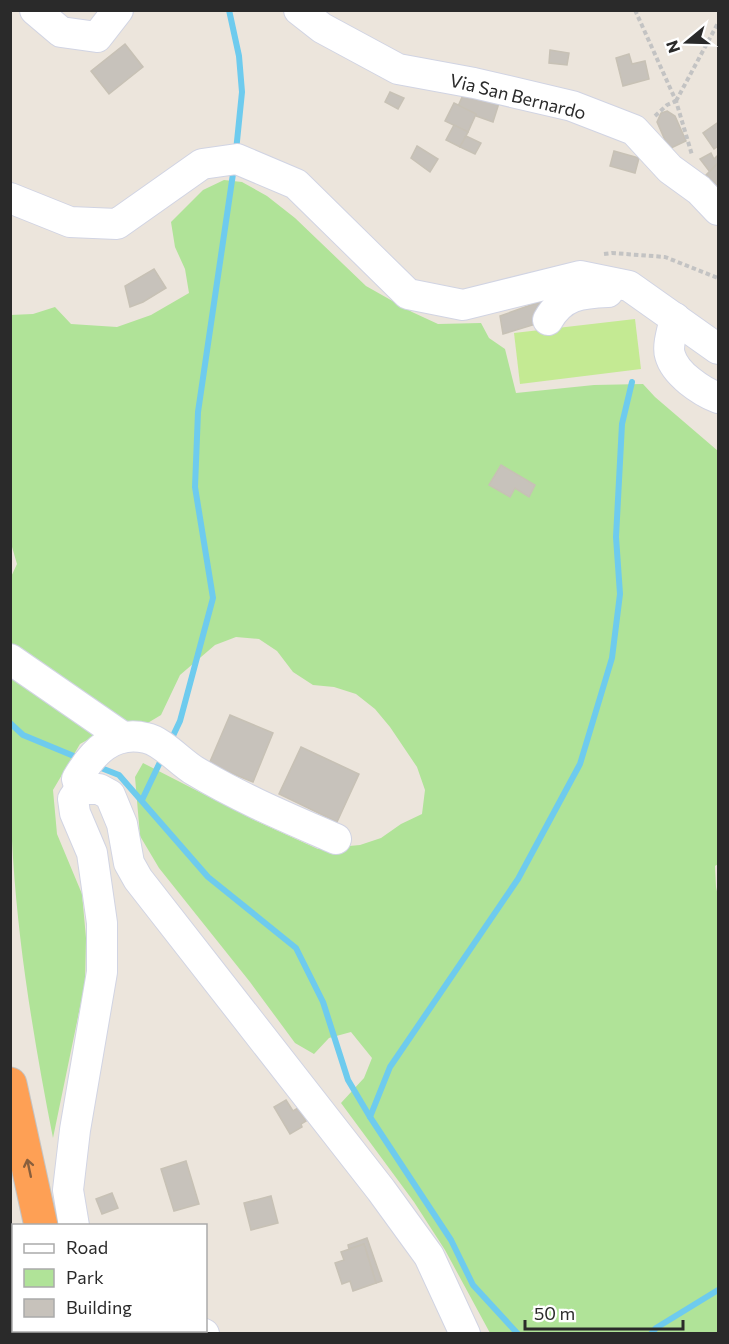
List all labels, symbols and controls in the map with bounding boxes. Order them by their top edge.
north arrow [657,12,717,72]
text: N [661,38,683,56]
street label: Via San Bernardo [448,68,588,124]
one-way arrow [23,1159,34,1179]
legend [12,1224,207,1332]
text: Road [66,1236,108,1258]
text: Park [66,1266,104,1288]
scale bar [525,1293,682,1331]
text: Building [66,1296,132,1318]
text: 50 m [534,1302,575,1324]

